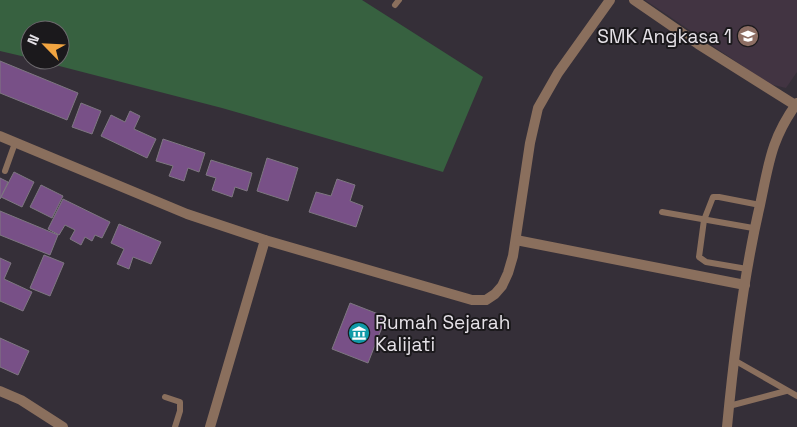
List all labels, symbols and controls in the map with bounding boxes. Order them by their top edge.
north arrow [20,20,70,70]
place label: SMK Angkasa 1 [597,24,732,49]
school or university icon: SMK Angkasa 1 [736,24,760,48]
text: N [23,32,43,48]
place label: Rumah Sejarah Kalijati [375,310,510,357]
museum icon: Rumah Sejarah Kalijati [347,321,371,345]

